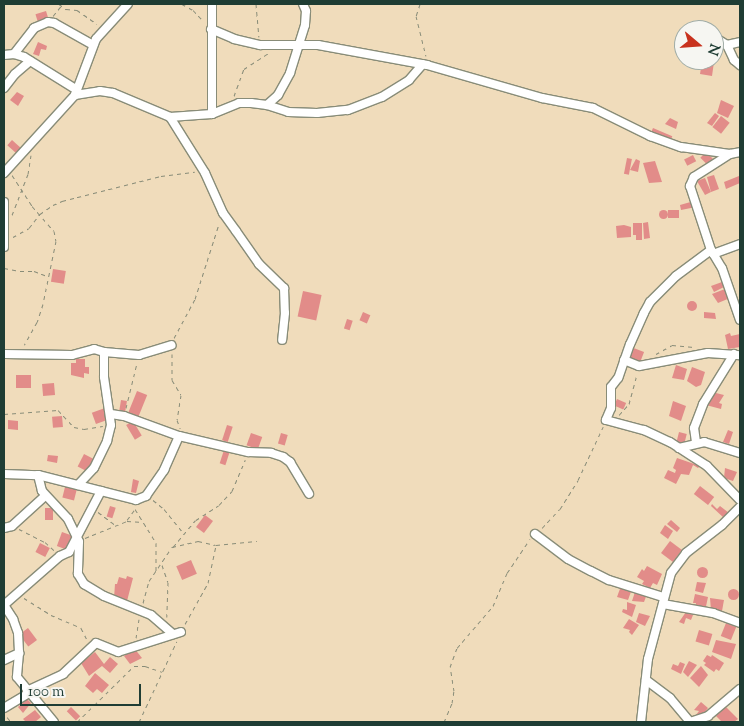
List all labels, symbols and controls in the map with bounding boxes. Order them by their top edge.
north arrow [674,20,724,70]
text: N [701,41,724,58]
scale bar [22,674,144,706]
text: 100 m [28,682,64,703]

